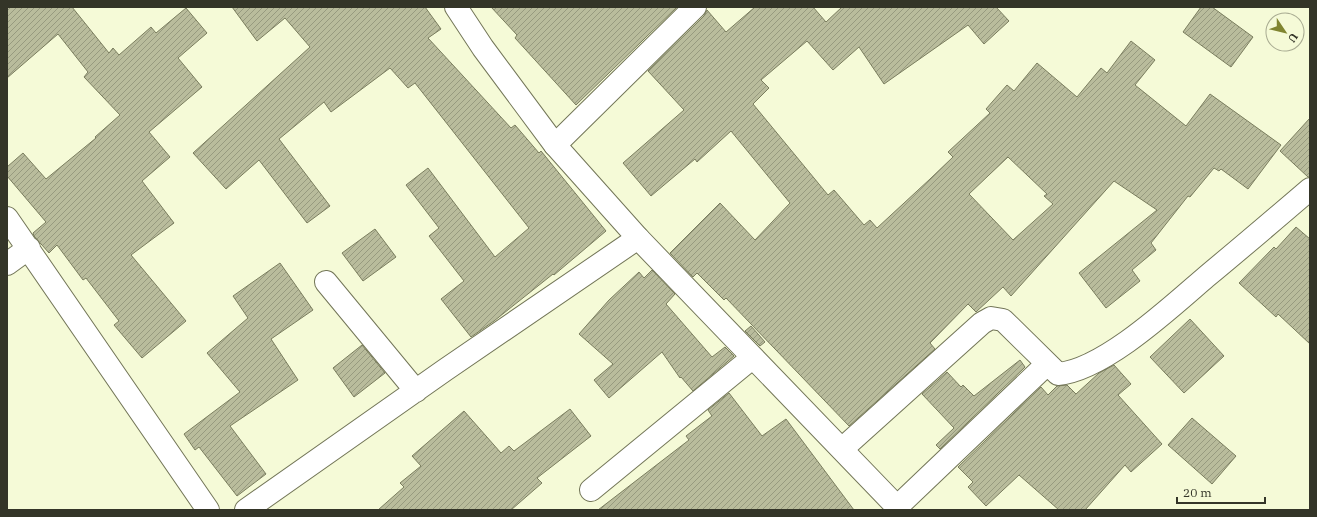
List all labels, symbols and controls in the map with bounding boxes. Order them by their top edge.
north arrow [1265,12,1305,52]
text: U [1285,30,1301,46]
scale bar [1177,479,1265,505]
text: 20 m [1183,485,1212,500]

